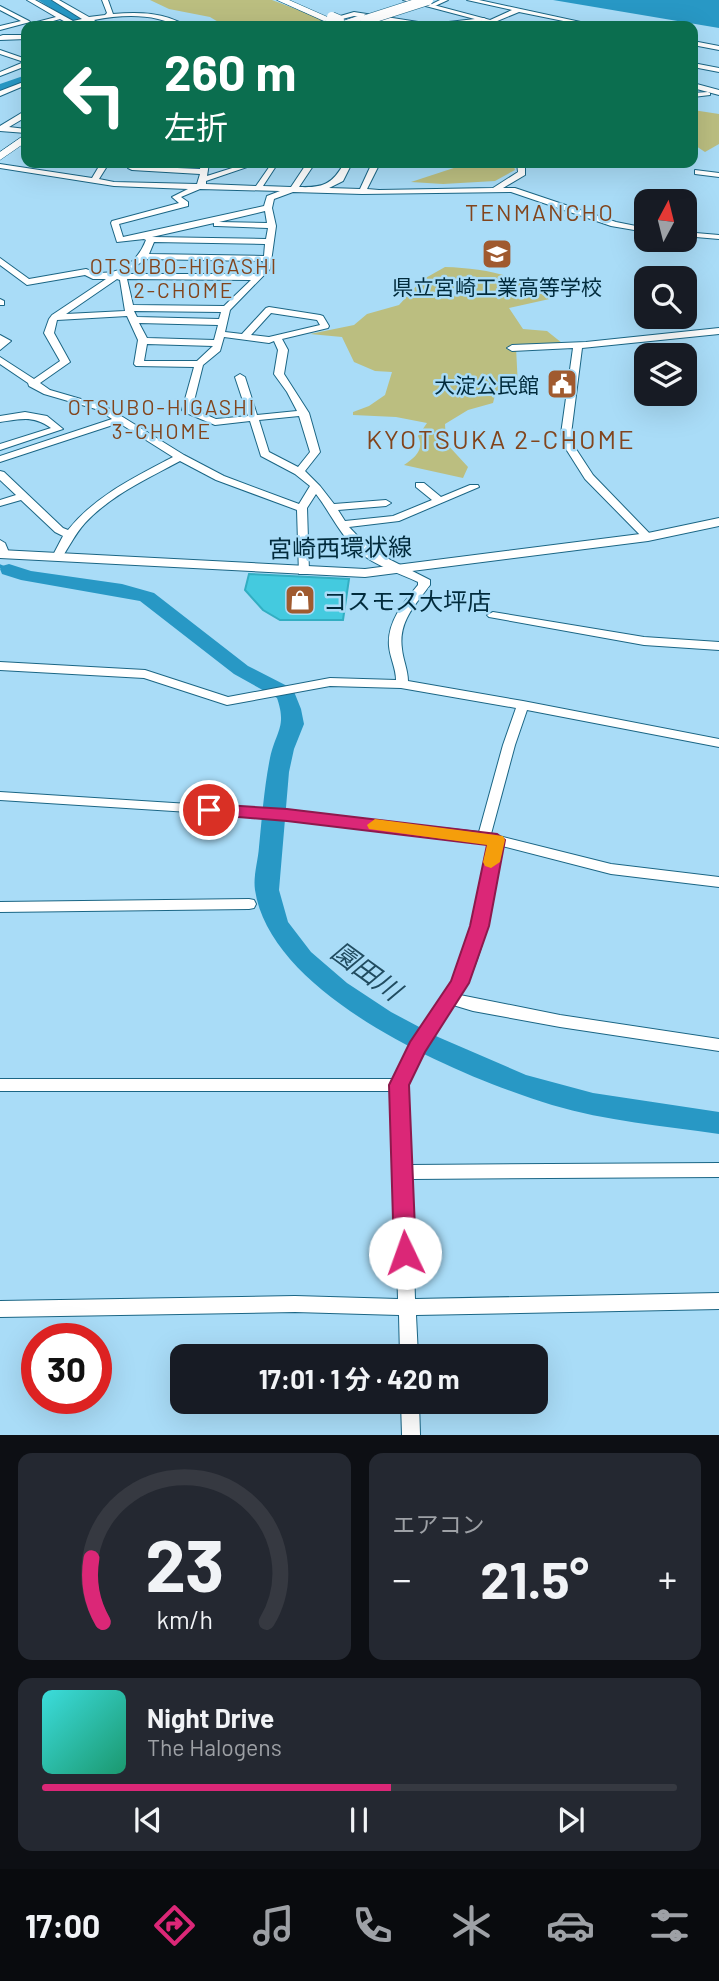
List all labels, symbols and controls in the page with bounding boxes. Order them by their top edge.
text: 260 m [164,42,296,101]
icon: left [49,49,140,140]
text: 左折 [164,107,228,145]
north arrow [634,189,696,252]
map controls [634,189,697,406]
district label: TENMANCHO [465,198,615,226]
school or university icon: 県立宮崎工業高等学校 [480,237,514,271]
district label: OTSUBO-HIGASHI 2-CHOME [90,253,278,302]
button: search [634,266,697,329]
place label: 県立宮崎工業高等学校 [392,274,602,299]
button: layers [634,343,697,406]
public building icon: 大淀公民館 [545,367,579,401]
place label: 大淀公民館 [434,372,539,397]
district label: OTSUBO-HIGASHI 3-CHOME [68,394,256,443]
district label: KYOTSUKA 2-CHOME [366,423,636,454]
street label: 宮崎西環状線 [268,531,412,563]
shop icon: コスモス大坪店 [283,583,317,617]
place label: コスモス大坪店 [323,586,491,615]
pin [179,780,239,840]
icon: arrive [190,791,228,829]
water label: 園田川 [326,935,410,1007]
position arrow [368,1216,442,1290]
speed limit sign: 30 [21,1323,112,1414]
text: 17:01 · 1 分 · 420 m [259,1363,459,1394]
text: エアコン [393,1510,485,1538]
text: 23 [145,1520,224,1608]
text: 21.5° [480,1547,589,1609]
text: − [393,1555,412,1601]
text: + [658,1555,677,1601]
text: km/h [156,1604,213,1634]
text: Night Drive [147,1702,274,1733]
text: The Halogens [147,1733,282,1761]
icon: previous [129,1801,167,1839]
icon: pause [340,1801,378,1839]
icon: next [552,1801,590,1839]
icon: directions [150,1901,199,1950]
icon: music [249,1901,298,1950]
icon: phone [348,1901,397,1950]
icon: climate [447,1901,496,1950]
icon: car [546,1901,595,1950]
icon: filters [645,1901,694,1950]
text: 17:00 [25,1906,100,1944]

